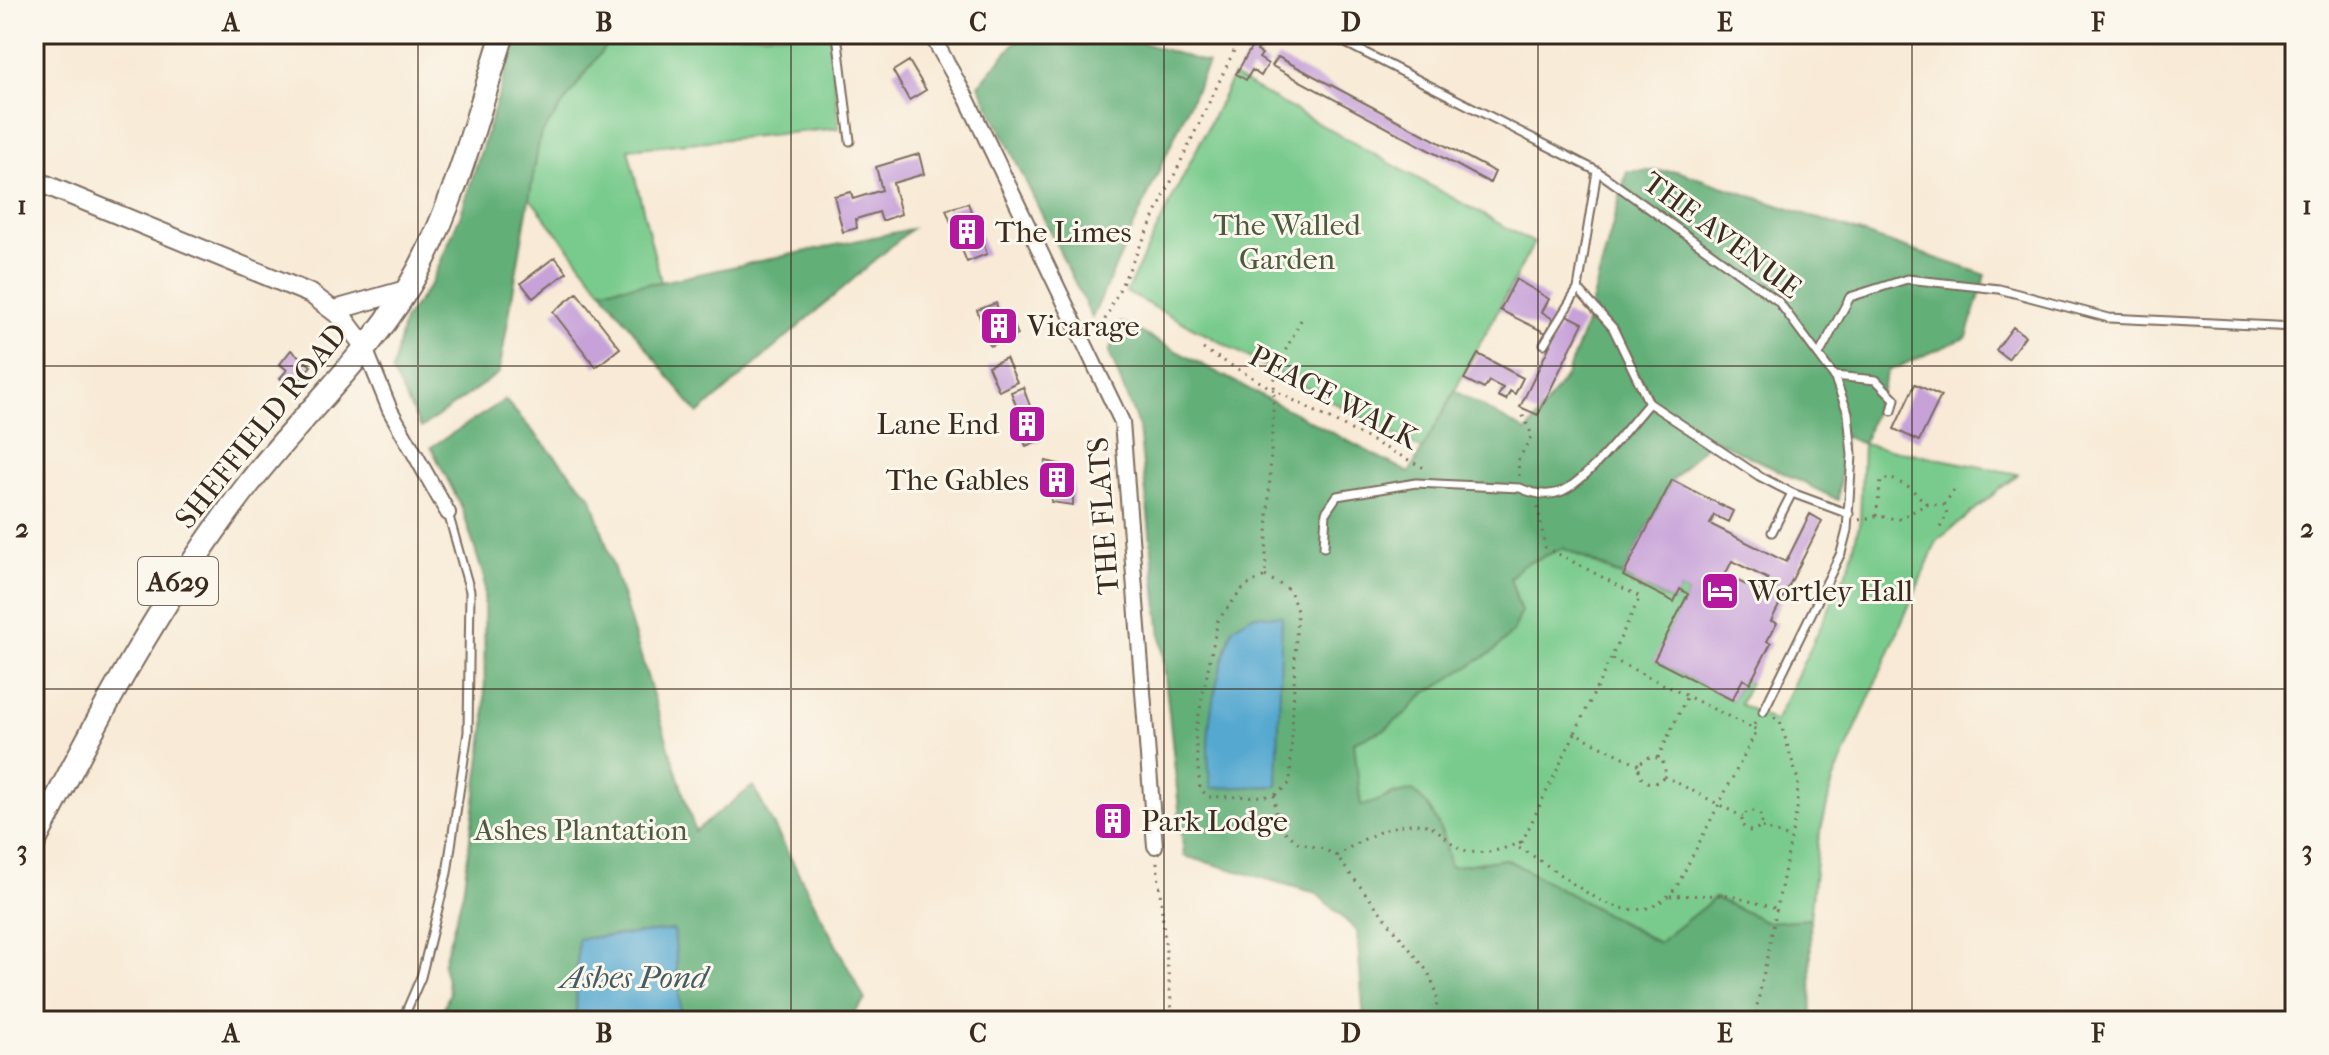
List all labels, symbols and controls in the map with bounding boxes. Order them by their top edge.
text: A [221,7,241,38]
text: B [596,7,613,38]
text: C [969,7,987,38]
text: D [1341,7,1361,38]
text: E [1717,7,1733,38]
text: F [2090,7,2105,38]
street label: THE AVENUE [1636,165,1808,306]
text: 1 [17,190,27,221]
text: 1 [2302,190,2312,221]
park label: The Walled Garden [1213,208,1361,277]
building icon: The Limes [946,211,988,253]
place label: The Limes [995,215,1131,250]
building icon: Vicarage [978,305,1020,347]
place label: Vicarage [1026,309,1140,344]
street label: SHEFFIELD ROAD [168,317,355,536]
street label: PEACE WALK [1243,338,1426,457]
building icon: Lane End [1006,403,1048,445]
place label: Lane End [876,407,1000,442]
street label: THE FLATS [1081,436,1126,596]
building icon: The Gables [1036,459,1078,501]
place label: The Gables [886,463,1029,498]
text: 2 [15,513,29,544]
text: 2 [2300,513,2314,544]
road number: A629 [138,557,218,605]
hotel icon: Wortley Hall [1699,570,1741,612]
place label: Wortley Hall [1747,574,1913,609]
building icon: Park Lodge [1092,800,1134,842]
place label: Park Lodge [1141,804,1288,839]
park label: Ashes Plantation [473,813,688,848]
text: 3 [17,835,27,866]
text: 3 [2302,835,2312,866]
water label: Ashes Pond [557,959,711,996]
text: A [221,1018,241,1049]
text: B [596,1018,613,1049]
text: C [969,1018,987,1049]
text: D [1341,1018,1361,1049]
text: E [1717,1018,1733,1049]
text: F [2090,1018,2105,1049]

